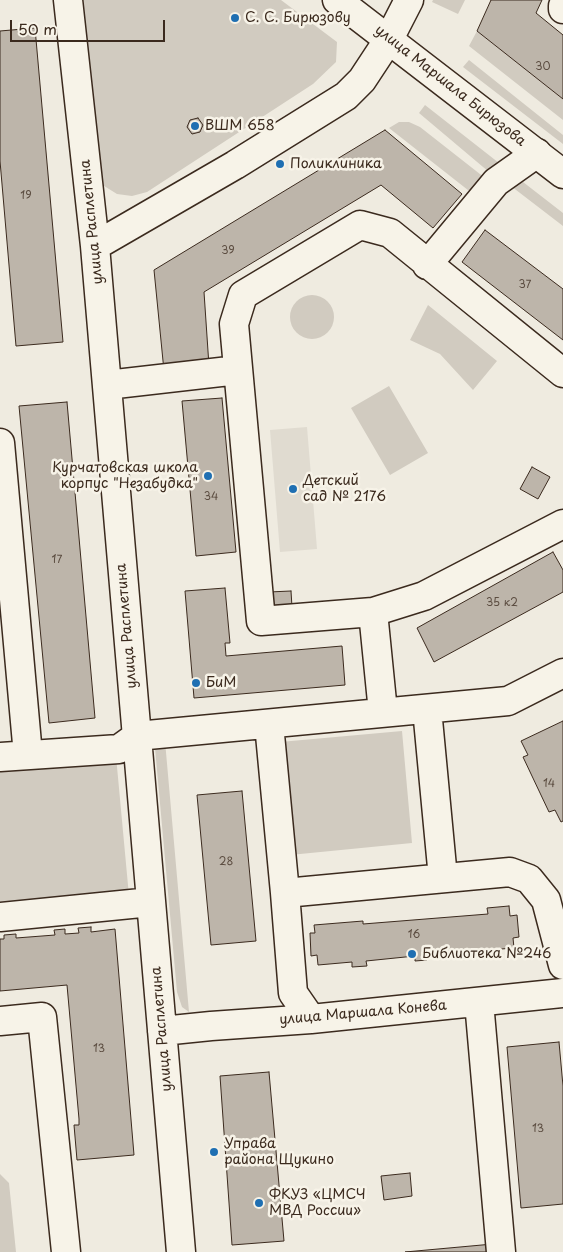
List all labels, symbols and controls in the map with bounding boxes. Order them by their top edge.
scale bar [12,10,168,42]
place label: С. С. Бирюзову [245,10,351,26]
marker: С. С. Бирюзову [229,12,241,24]
text: 50 m [18,17,57,40]
street label: улица Маршала Бирюзова [371,22,529,150]
house number: 30 [535,60,551,74]
place label: ВШM 658 [205,118,275,134]
marker: ВШM 658 [189,120,201,132]
place label: Поликлиника [290,156,382,172]
marker: Поликлиника [274,158,286,170]
street label: улица Расплетина [77,159,107,285]
house number: 19 [20,189,32,203]
house number: 39 [221,244,235,258]
house number: 37 [519,278,531,292]
place label: Курчатовская школа корпус "Незабудка" [52,460,198,492]
marker: Курчатовская школа корпус "Незабудка" [202,470,214,482]
place label: Детский сад № 2176 [303,473,386,506]
marker: Детский сад № 2176 [287,483,299,495]
house number: 34 [204,490,218,504]
house number: 17 [52,553,62,567]
street label: улица Расплетина [113,563,141,689]
house number: 35 к2 [486,596,518,610]
place label: БиМ [206,675,237,691]
marker: БиМ [190,677,202,689]
house number: 14 [543,777,555,791]
house number: 28 [219,855,233,869]
house number: 16 [408,928,420,942]
place label: Библиотека №246 [422,946,551,962]
marker: Библиотека №246 [406,948,418,960]
street label: улица Расплетина [148,966,176,1092]
street label: улица Маршала Конева [279,997,447,1029]
house number: 13 [93,1042,105,1056]
house number: 13 [532,1122,544,1136]
place label: Управа района Щукино [224,1136,334,1168]
marker: Управа района Щукино [208,1146,220,1158]
place label: ФКУЗ «ЦМСЧ МВД России» [269,1187,366,1220]
marker: ФКУЗ «ЦМСЧ МВД России» [253,1197,265,1209]

